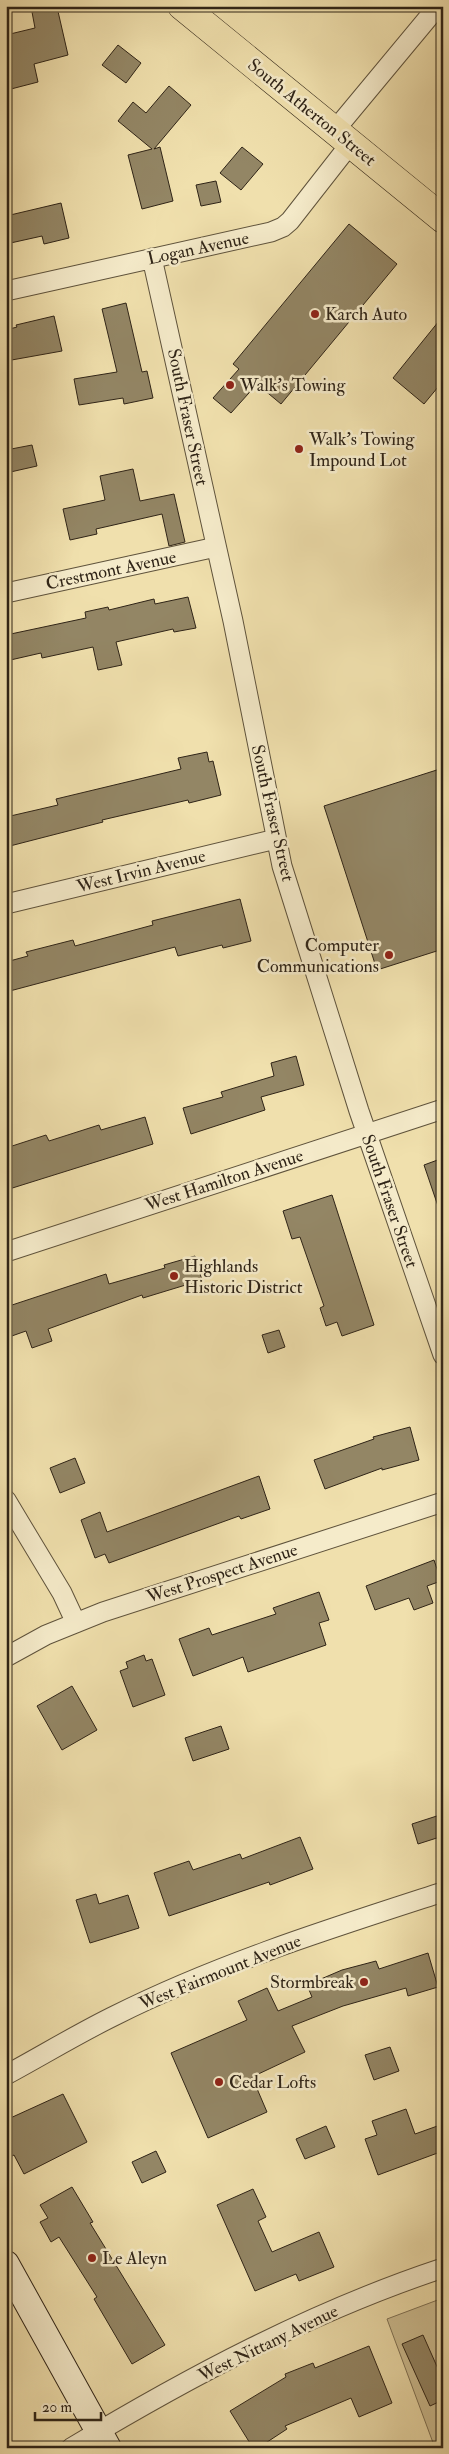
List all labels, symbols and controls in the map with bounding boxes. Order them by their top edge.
street label: South Atherton Street [243,53,381,171]
street label: Logan Avenue [145,226,251,270]
place label: Karch Auto [325,303,407,326]
marker: Karch Auto [309,308,321,320]
street label: South Fraser Street [162,346,213,488]
place label: Walk's Towing [239,374,346,397]
marker: Walk's Towing [224,379,236,391]
place label: Walk's Towing Impound Lot [308,428,415,472]
marker: Walk's Towing Impound Lot [293,443,305,455]
street label: Crestmont Avenue [44,545,179,596]
street label: South Fraser Street [246,743,299,884]
street label: West Irvin Avenue [73,844,208,899]
place label: Computer Communications [257,934,379,978]
marker: Computer Communications [383,949,395,961]
street label: South Fraser Street [356,1131,423,1271]
street label: West Hamilton Avenue [141,1144,307,1217]
place label: Highlands Historic District [184,1255,303,1299]
marker: Highlands Historic District [168,1270,180,1282]
street label: West Prospect Avenue [143,1538,301,1609]
street label: West Fairmount Avenue [135,1929,305,2016]
place label: Stormbreak [270,1971,354,1994]
marker: Stormbreak [358,1976,370,1988]
place label: Cedar Lofts [229,2071,316,2094]
marker: Cedar Lofts [213,2076,225,2088]
place label: Le Aleyn [102,2247,167,2270]
marker: Le Aleyn [86,2252,98,2264]
street label: West Nittany Avenue [194,2299,342,2388]
scale bar [35,2389,101,2421]
text: 20 m [42,2398,72,2417]

